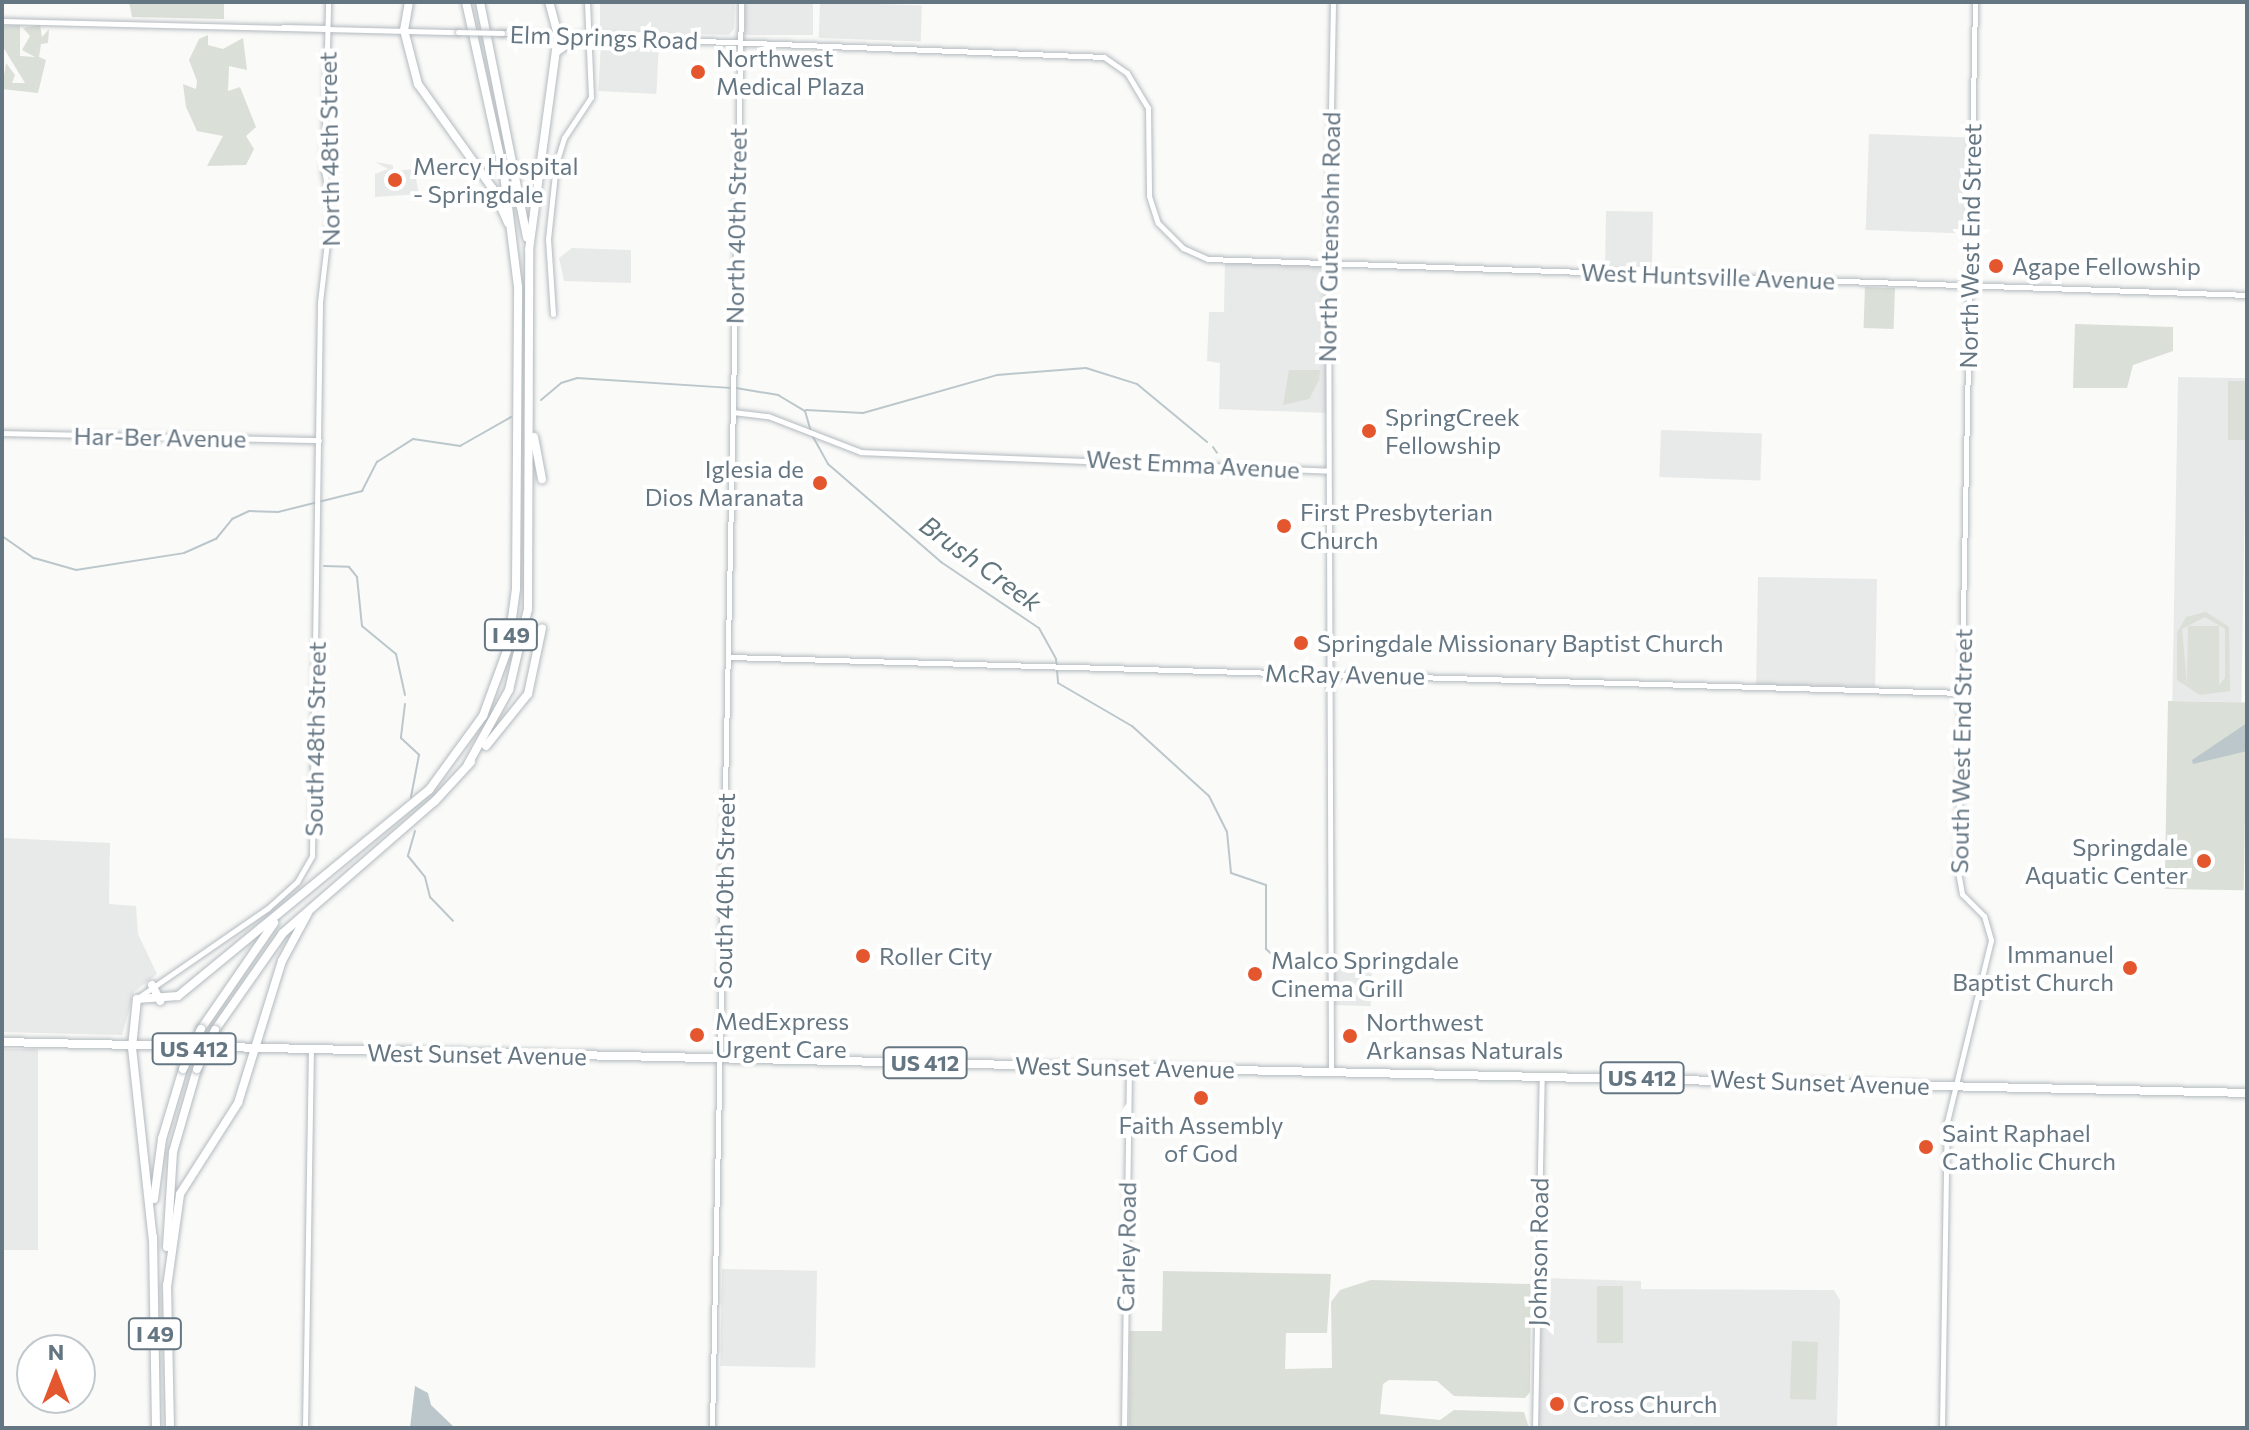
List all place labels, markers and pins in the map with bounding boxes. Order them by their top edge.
place label: Northwest Medical Plaza [716,44,865,100]
marker: Northwest Medical Plaza [687,61,709,83]
place label: Mercy Hospital - Springdale [413,152,578,208]
marker: Mercy Hospital - Springdale [384,169,406,191]
place label: Agape Fellowship [2012,252,2201,280]
marker: Agape Fellowship [1987,257,2005,275]
place label: SpringCreek Fellowship [1385,403,1520,459]
marker: SpringCreek Fellowship [1360,422,1378,440]
place label: Iglesia de Dios Maranata [645,455,804,511]
marker: Iglesia de Dios Maranata [811,474,829,492]
place label: First Presbyterian Church [1300,498,1493,554]
marker: First Presbyterian Church [1275,517,1293,535]
place label: Springdale Missionary Baptist Church [1317,629,1724,657]
marker: Springdale Missionary Baptist Church [1292,634,1310,652]
place label: Springdale Aquatic Center [2025,833,2188,889]
marker: Springdale Aquatic Center [2195,852,2213,870]
place label: Immanuel Baptist Church [1952,940,2114,996]
place label: Roller City [879,942,993,970]
place label: Malco Springdale Cinema Grill [1271,946,1459,1002]
marker: Roller City [854,947,872,965]
marker: Immanuel Baptist Church [2121,959,2139,977]
marker: Malco Springdale Cinema Grill [1246,965,1264,983]
place label: MedExpress Urgent Care [715,1007,849,1063]
place label: Northwest Arkansas Naturals [1366,1008,1563,1064]
marker: MedExpress Urgent Care [686,1024,708,1046]
marker: Northwest Arkansas Naturals [1341,1027,1359,1045]
marker: Faith Assembly of God [1192,1089,1210,1107]
place label: Faith Assembly of God [1119,1111,1283,1167]
place label: Saint Raphael Catholic Church [1942,1119,2116,1175]
marker: Saint Raphael Catholic Church [1917,1138,1935,1156]
place label: Cross Church [1573,1390,1718,1418]
marker: Cross Church [1548,1395,1566,1413]

